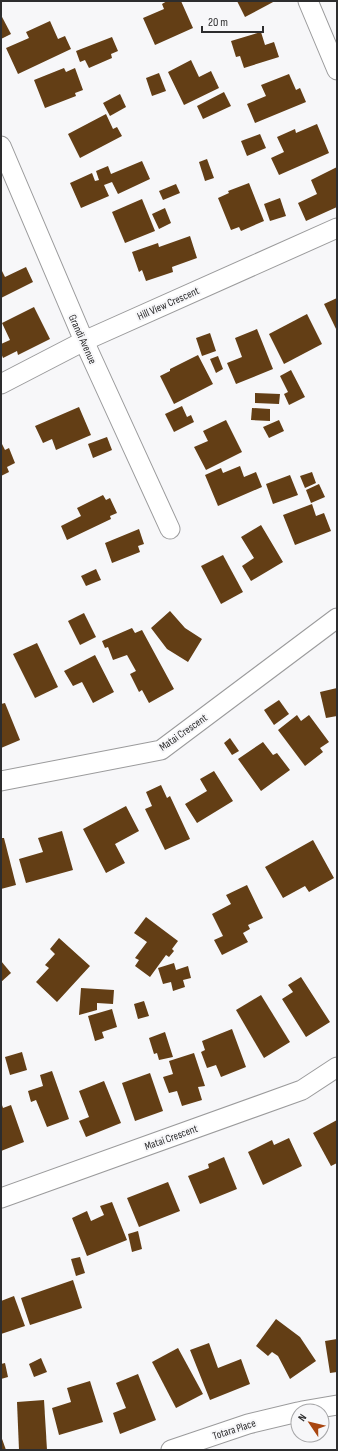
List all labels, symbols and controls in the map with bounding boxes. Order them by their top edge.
scale bar [202,8,263,34]
text: 20 m [208,15,228,30]
street label: Hill View Crescent [135,284,202,323]
street label: Grandi Avenue [66,312,99,366]
street label: Matai Crescent [157,711,210,754]
street label: Matai Crescent [143,1122,200,1153]
north arrow [290,1403,330,1443]
text: N [295,1411,309,1424]
street label: Totara Place [211,1416,257,1443]

